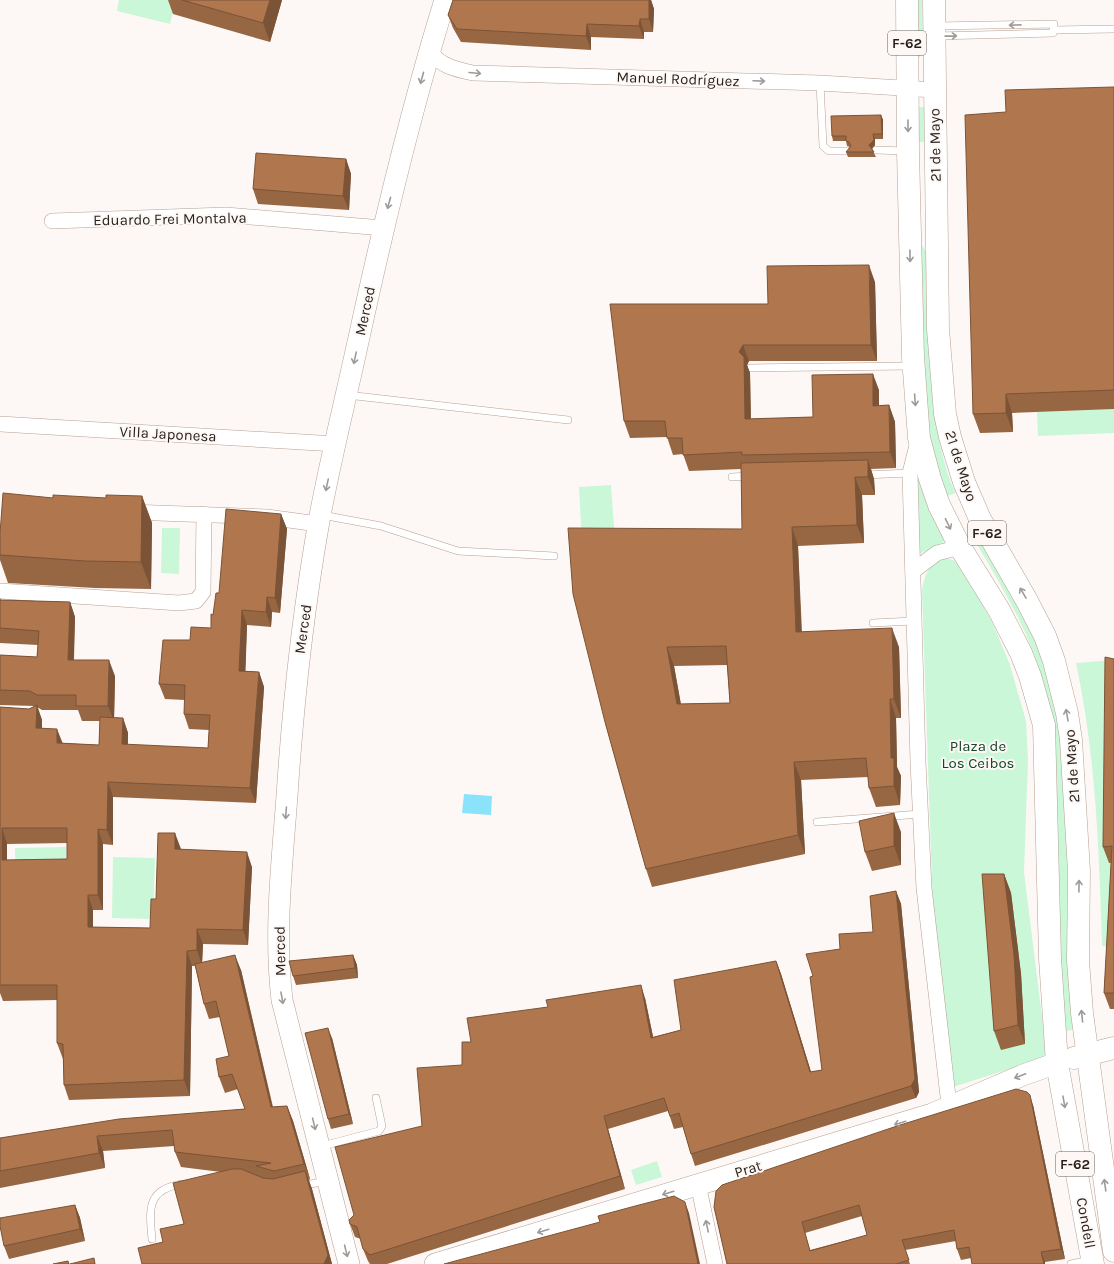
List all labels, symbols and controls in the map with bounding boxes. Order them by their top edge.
one-way arrow [1009,21,1022,29]
road number: F-62 [888,31,926,55]
one-way arrow [944,32,957,40]
street label: Manuel Rodríguez [616,68,740,90]
one-way arrow [468,69,481,76]
one-way arrow [418,71,425,84]
one-way arrow [752,77,765,85]
street label: 21 de Mayo [925,108,945,182]
one-way arrow [904,119,912,132]
one-way arrow [385,197,393,210]
street label: Eduardo Frei Montalva [93,209,247,229]
one-way arrow [906,249,914,262]
street label: Merced [351,285,379,337]
one-way arrow [350,351,358,364]
one-way arrow [912,393,919,406]
street label: Villa Japonesa [119,422,217,446]
street label: 21 de Mayo [941,428,981,504]
one-way arrow [322,478,330,491]
one-way arrow [945,518,953,530]
road number: F-62 [968,521,1006,545]
one-way arrow [1018,587,1026,599]
street label: Merced [291,603,315,655]
one-way arrow [1063,708,1071,721]
street label: 21 de Mayo [1060,729,1084,803]
park label: Plaza de Los Ceibos [942,737,1015,772]
one-way arrow [282,806,289,819]
one-way arrow [1075,880,1083,893]
street label: Merced [271,926,289,976]
one-way arrow [278,992,286,1005]
one-way arrow [1078,1010,1086,1023]
one-way arrow [1015,1073,1027,1081]
one-way arrow [1060,1095,1068,1108]
one-way arrow [311,1118,318,1131]
one-way arrow [893,1120,906,1127]
road number: F-62 [1056,1152,1094,1176]
street label: Prat [732,1156,764,1182]
one-way arrow [1101,1179,1109,1192]
one-way arrow [662,1190,675,1197]
street label: Condell [1073,1196,1099,1250]
one-way arrow [702,1220,710,1233]
one-way arrow [537,1228,550,1235]
one-way arrow [342,1244,350,1257]

